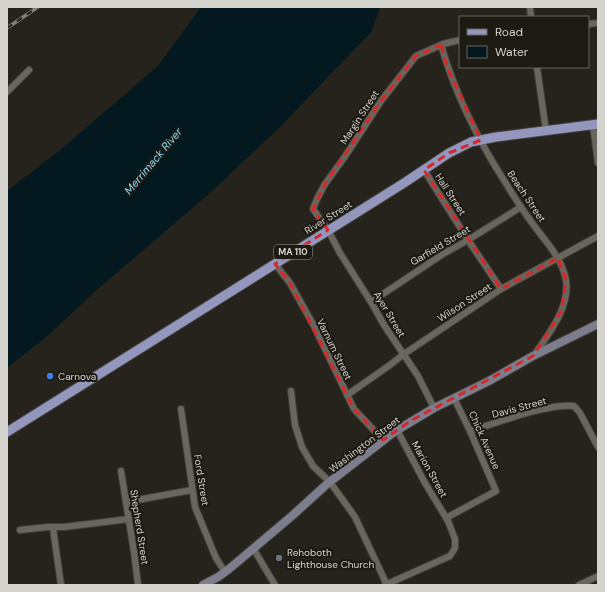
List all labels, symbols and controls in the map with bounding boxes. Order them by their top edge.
legend [459,16,589,68]
text: Road [495,24,523,40]
text: Water [495,44,529,60]
street label: Margin Street [337,88,382,147]
water label: Merrimack River [121,124,185,197]
street label: Beach Street [505,168,549,225]
street label: Hall Street [432,171,469,218]
street label: River Street [302,198,355,237]
street label: Garfield Street [408,222,473,268]
road number: MA 110 [274,245,312,259]
street label: Wilson Street [435,280,494,325]
street label: Ayer Street [371,289,408,340]
street label: Varnum Street [314,316,355,382]
place label: Carnova [58,370,96,383]
marker: Carnova [45,371,55,381]
street label: Davis Street [490,394,548,421]
street label: Chick Avenue [466,409,503,472]
street label: Washington Street [326,413,402,475]
street label: Marion Street [409,439,450,500]
street label: Ford Street [191,453,212,507]
street label: Shepherd Street [127,489,152,566]
place label: Rehoboth Lighthouse Church [287,546,375,571]
marker: Rehoboth Lighthouse Church [274,553,284,563]

